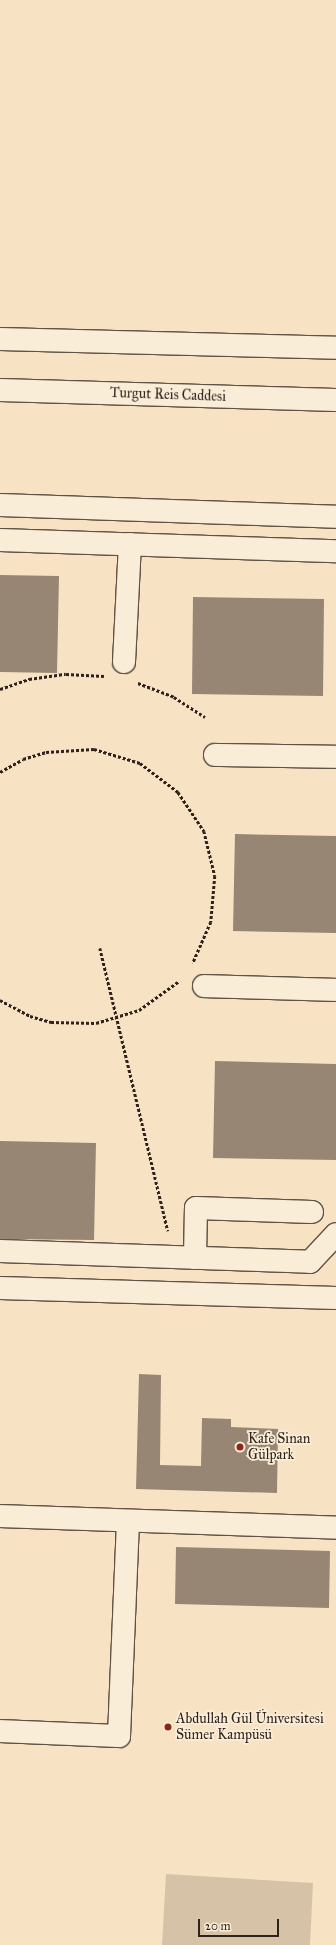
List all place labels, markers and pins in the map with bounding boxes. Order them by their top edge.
place label: Kafe Sinan Gülpark [248,1431,310,1464]
marker: Kafe Sinan Gülpark [235,1442,245,1452]
place label: Abdullah Gül Üniversitesi Sümer Kampüsü [176,1711,324,1744]
marker: Abdullah Gül Üniversitesi Sümer Kampüsü [163,1722,173,1732]

